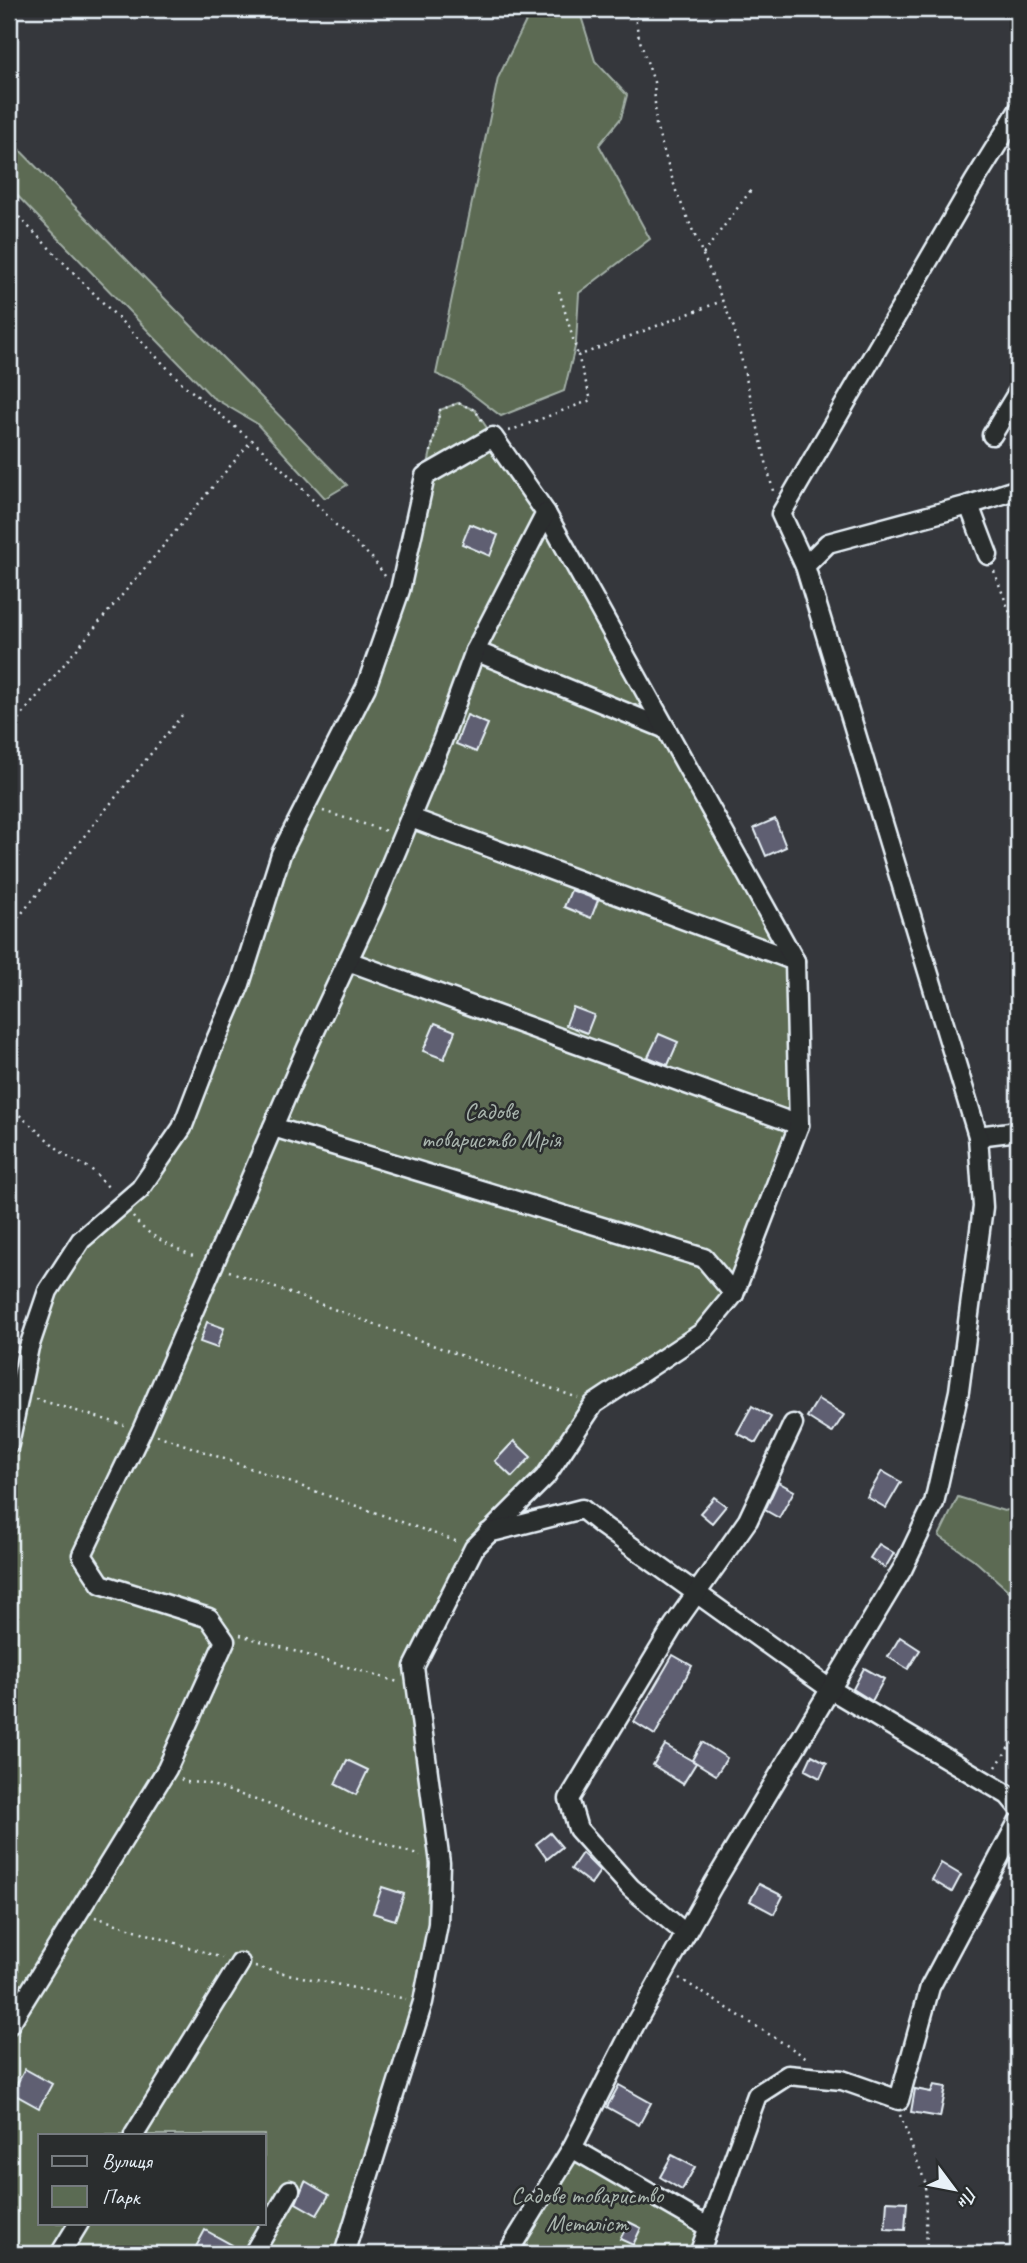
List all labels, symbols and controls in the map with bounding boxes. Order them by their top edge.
park label: Садове товариство Мрія [421,1096,562,1154]
legend [38,2134,266,2224]
text: Вулиця [102,2148,153,2174]
north arrow [918,2154,988,2224]
park label: Садове товариство Металіст [511,2180,665,2238]
text: Пн [951,2183,983,2214]
text: Парк [102,2184,142,2210]

